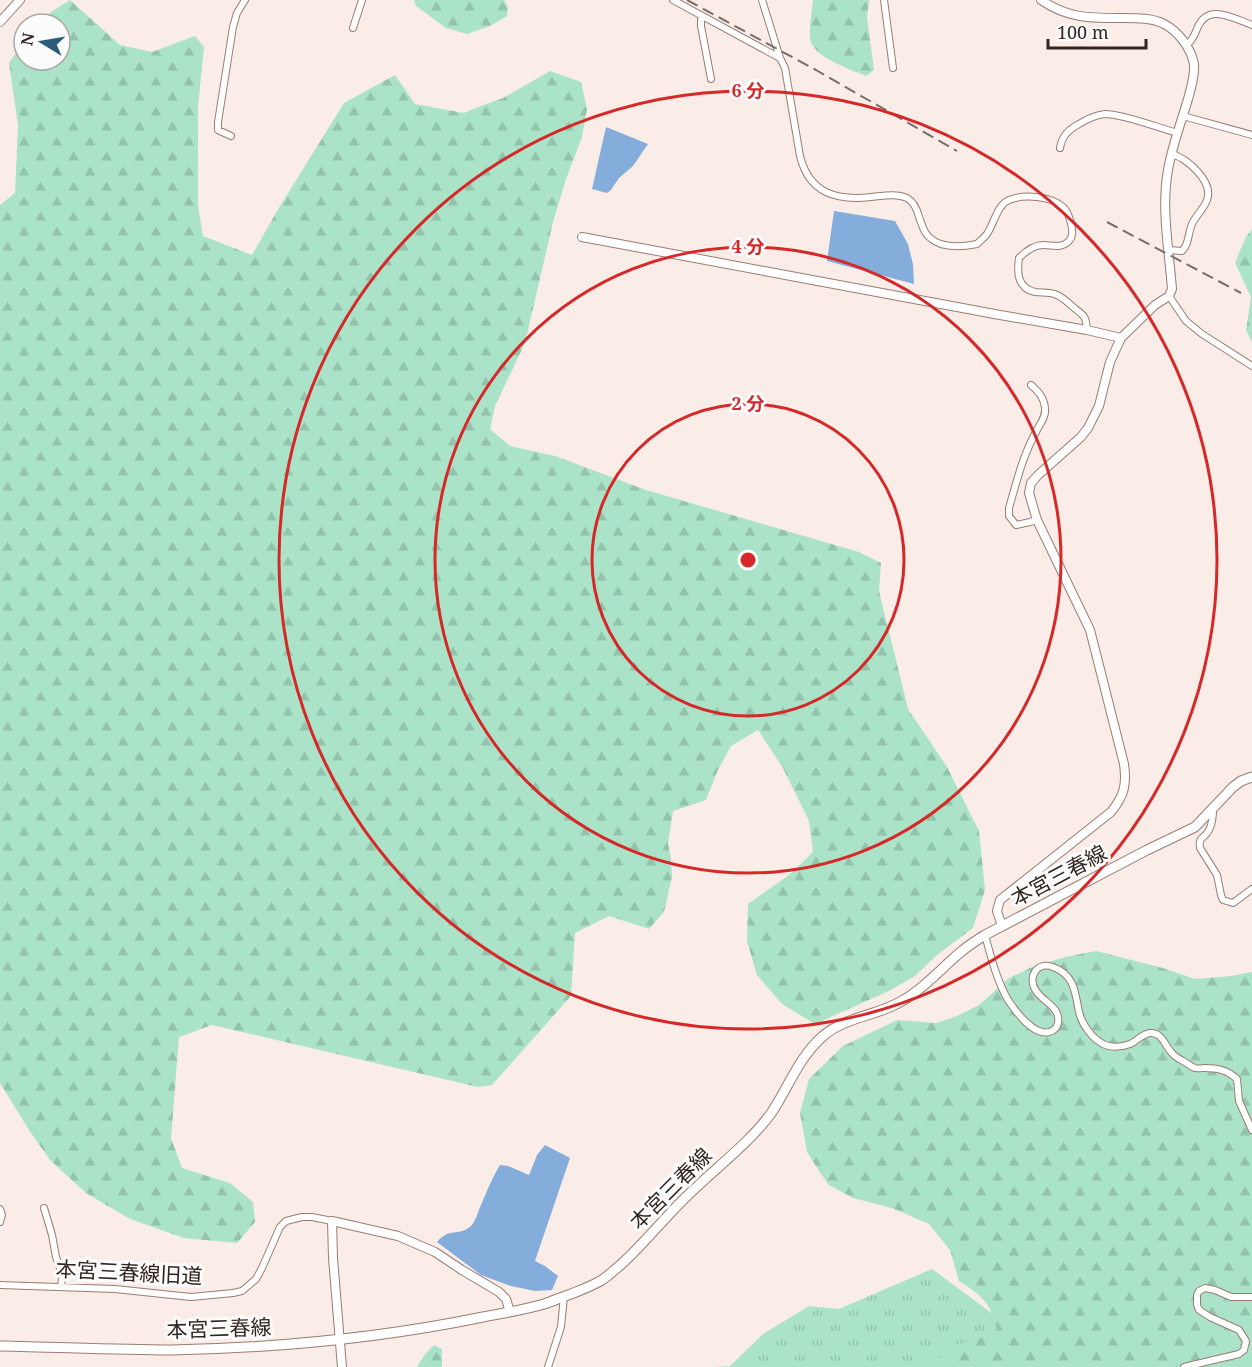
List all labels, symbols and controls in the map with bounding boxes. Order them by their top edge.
north arrow [12,12,72,72]
scale bar [1048,12,1146,50]
text: 100 m [1057,20,1109,44]
text: N [15,30,39,47]
text: 6 分 [732,78,764,102]
text: 4 分 [732,234,764,258]
text: 2 分 [732,391,764,415]
centre of rings [738,550,758,570]
street label: 本宮三春線 [1006,838,1111,912]
street label: 本宮三春線 [623,1141,717,1235]
street label: 本宮三春線旧道 [55,1254,203,1290]
street label: 本宮三春線 [166,1312,272,1344]

